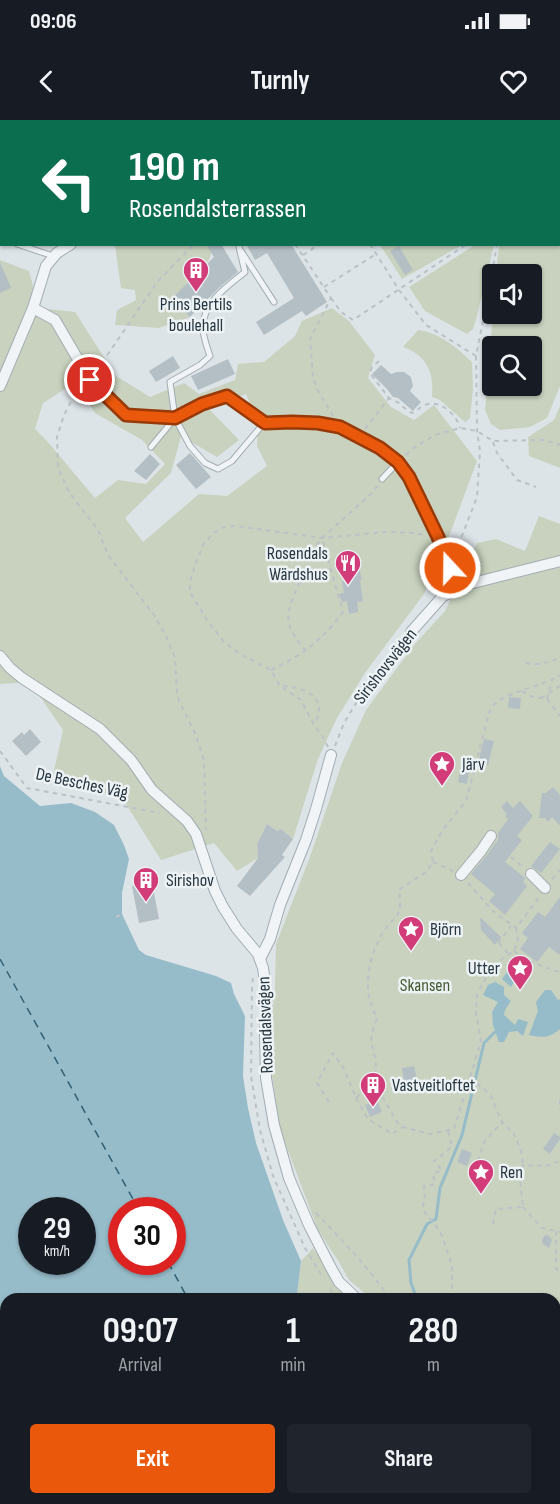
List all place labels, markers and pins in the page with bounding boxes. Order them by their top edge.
building icon: Prins Bertils boulehall [181,255,211,293]
place label: Prins Bertils boulehall [160,294,232,336]
pin [64,354,115,405]
place label: Rosendals Wärdshus [267,543,328,585]
restaurant icon: Rosendals Wärdshus [333,548,363,586]
place icon: Järv [427,749,457,787]
place label: Järv [461,754,485,775]
building icon: Sirishov [131,865,161,903]
place label: Sirishov [166,870,214,891]
place icon: Björn [396,914,426,952]
place label: Björn [430,919,462,940]
place icon: Utter [505,953,535,991]
place label: Utter [468,958,500,979]
building icon: Vastveitloftet [358,1070,388,1108]
place label: Vastveitloftet [392,1075,476,1096]
place icon: Ren [466,1157,496,1195]
place label: Ren [500,1162,523,1183]

